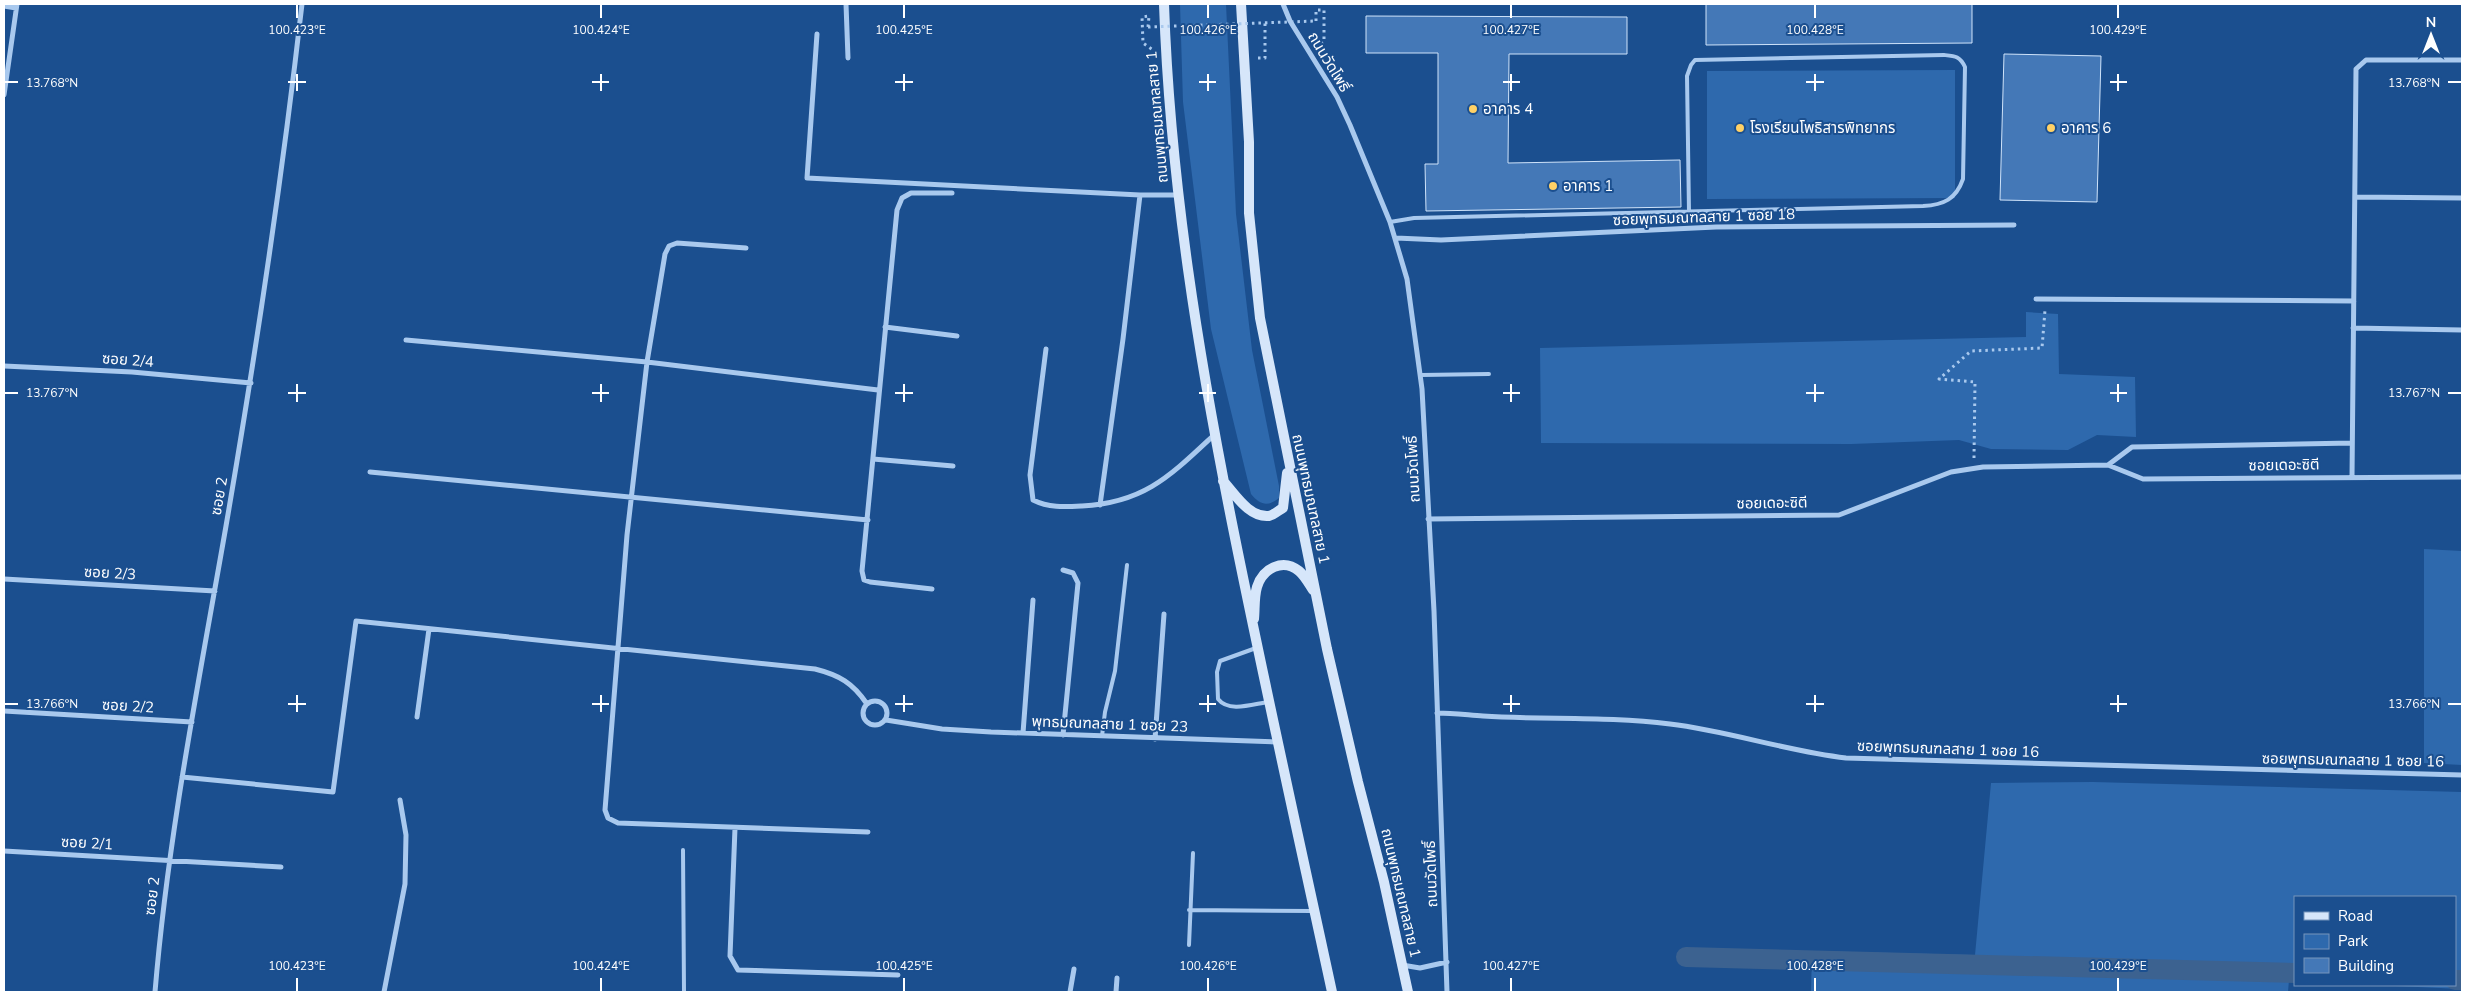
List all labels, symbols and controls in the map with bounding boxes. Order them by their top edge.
north arrow [2406,10,2456,60]
text: N [2426,13,2436,32]
text: 100.423°E [268,22,326,38]
text: 100.424°E [572,22,630,38]
text: 100.425°E [875,22,933,38]
text: 100.426°E [1179,22,1237,38]
text: 100.427°E [1482,22,1540,38]
text: 100.428°E [1786,22,1844,38]
text: 100.429°E [2089,22,2147,38]
street label: ถนนวัดโพธิ์ [1303,28,1355,96]
street label: ถนนพุทธมณฑลสาย 1 [1141,50,1173,184]
text: 13.768°N [26,75,78,91]
text: 13.768°N [2388,75,2440,91]
place label: อาคาร 4 [1483,99,1533,119]
marker: อาคาร 4 [1467,103,1479,115]
place label: โรงเรียนโพธิสารพิทยากร [1750,118,1895,138]
place label: อาคาร 6 [2061,118,2111,138]
marker: โรงเรียนโพธิสารพิทยากร [1734,122,1746,134]
marker: อาคาร 6 [2045,122,2057,134]
place label: อาคาร 1 [1563,176,1613,196]
marker: อาคาร 1 [1547,180,1559,192]
street label: ซอยพุทธมณฑลสาย 1 ซอย 18 [1613,204,1795,230]
street label: ซอย 2/4 [101,348,155,372]
text: 13.767°N [26,385,78,401]
text: 13.767°N [2388,385,2440,401]
street label: ถนนพุทธมณฑลสาย 1 [1287,432,1335,566]
street label: ถนนวัดโพธิ์ [1401,435,1425,503]
street label: ซอยเดอะซิตี [2248,454,2320,476]
street label: ซอย 2 [206,475,232,517]
street label: ซอยเดอะซิตี [1736,492,1808,514]
street label: ซอย 2/3 [84,562,136,584]
street label: ซอย 2/2 [102,695,154,717]
text: 13.766°N [26,696,78,712]
text: 13.766°N [2388,696,2440,712]
street label: พุทธมณฑลสาย 1 ซอย 23 [1031,711,1189,737]
street label: ซอยพุทธมณฑลสาย 1 ซอย 16 [1857,736,2039,762]
street label: ซอยพุทธมณฑลสาย 1 ซอย 16 [2262,748,2444,772]
street label: ถนนพุทธมณฑลสาย 1 [1376,826,1426,960]
street label: ซอย 2/1 [61,832,113,854]
street label: ถนนวัดโพธิ์ [1420,840,1442,908]
street label: ซอย 2 [140,876,164,916]
legend [2294,896,2456,986]
text: Road [2338,906,2373,926]
text: Park [2338,931,2368,951]
text: Building [2338,956,2394,976]
text: 100.423°E [268,958,326,974]
text: 100.424°E [572,958,630,974]
text: 100.425°E [875,958,933,974]
text: 100.426°E [1179,958,1237,974]
text: 100.427°E [1482,958,1540,974]
text: 100.428°E [1786,958,1844,974]
text: 100.429°E [2089,958,2147,974]

